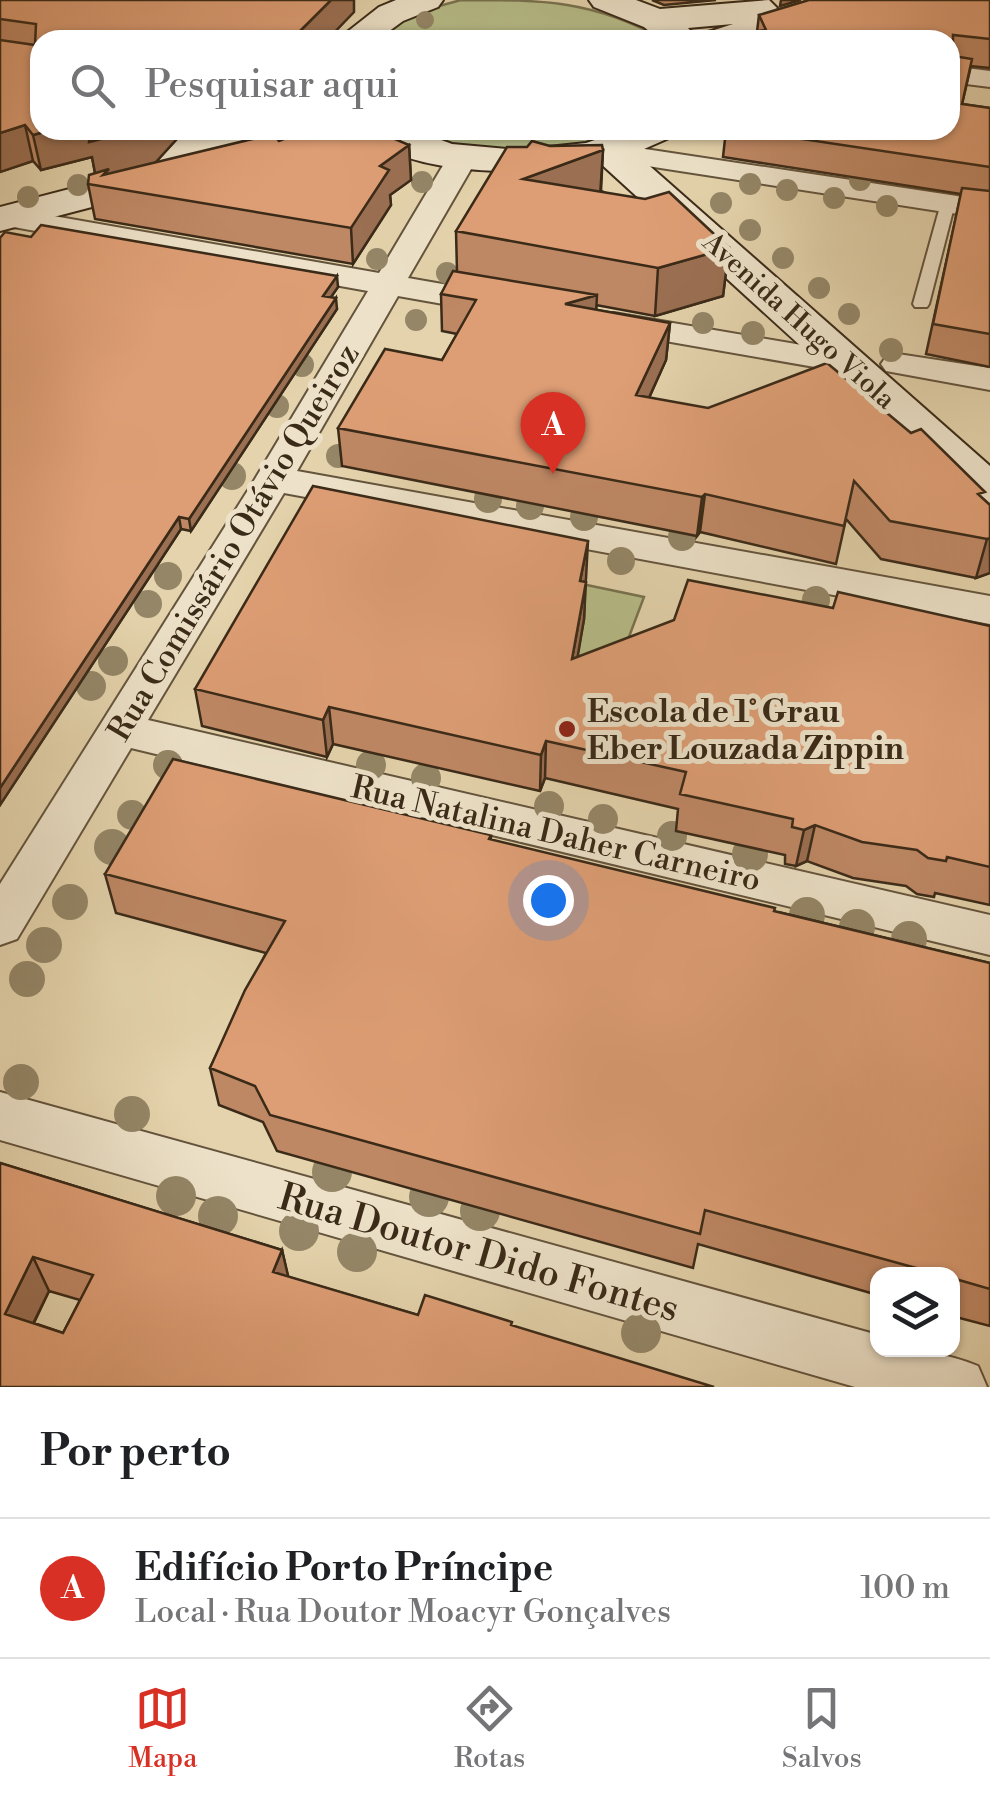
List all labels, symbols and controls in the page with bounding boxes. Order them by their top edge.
search box [30,30,960,140]
icon: search [65,58,120,113]
text: Pesquisar aqui [145,62,399,109]
street label: Avenida Hugo Viola [695,225,903,417]
street label: Rua Comissário Otávio Queiroz [99,337,368,748]
pin: A [520,392,586,474]
place label: Escola de 1˚ Grau Eber Louzada Zippin [587,692,904,769]
marker: Escola de 1˚ Grau Eber Louzada Zippin [556,718,578,740]
street label: Rua Natalina Daher Carneiro [347,767,764,901]
your location [523,875,574,926]
street label: Rua Doutor Dido Fontes [273,1174,684,1333]
map controls [870,1267,960,1357]
button: layers [870,1267,960,1357]
text: Por perto [40,1426,231,1479]
text: Edifício Porto Príncipe [135,1545,553,1592]
text: A [61,1568,84,1608]
text: 100 m [860,1568,950,1608]
text: Local · Rua Doutor Moacyr Gonçalves [135,1592,671,1632]
tab: Mapa [128,1681,197,1776]
tab: Rotas [454,1681,525,1776]
tab: Salvos [782,1681,862,1776]

